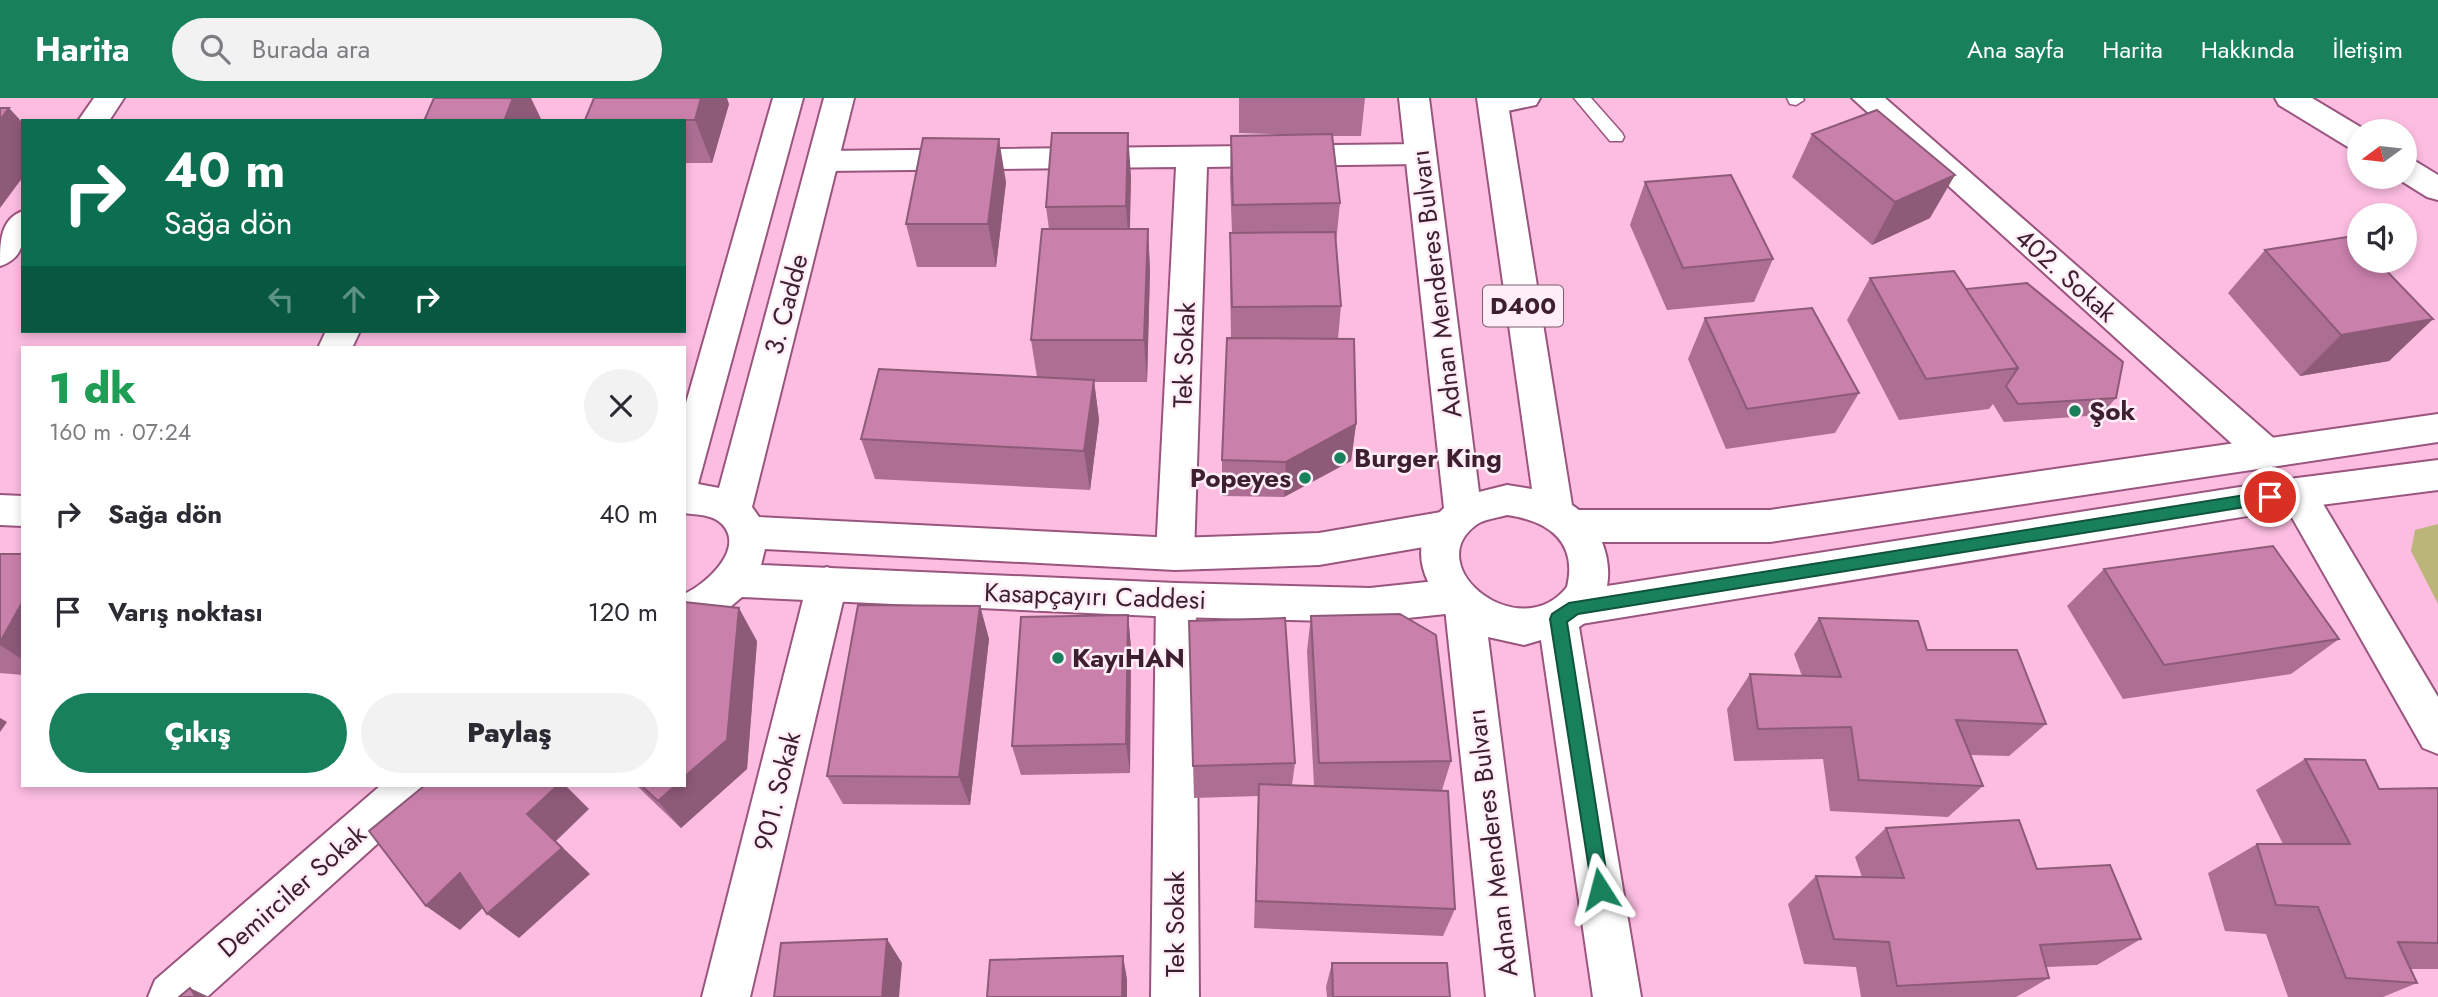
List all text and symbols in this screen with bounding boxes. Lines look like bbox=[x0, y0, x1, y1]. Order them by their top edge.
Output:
search box bbox=[172, 18, 662, 81]
text: Harita bbox=[35, 26, 130, 73]
icon: search bbox=[196, 30, 234, 68]
text: Burada ara bbox=[252, 30, 370, 68]
text: Ana sayfa bbox=[1967, 32, 2064, 67]
text: Harita bbox=[2102, 32, 2163, 67]
text: Hakkında bbox=[2201, 32, 2295, 67]
text: İletişim bbox=[2333, 32, 2403, 67]
north arrow bbox=[2347, 119, 2417, 189]
map controls bbox=[2347, 119, 2417, 273]
text: 40 m bbox=[164, 135, 286, 205]
icon: right bbox=[49, 147, 140, 238]
street label: Adnan Menderes Bulvarı bbox=[1401, 148, 1471, 420]
text: Sağa dön bbox=[164, 200, 293, 246]
button: sound bbox=[2347, 203, 2417, 273]
street label: 402. Sokak bbox=[2007, 219, 2126, 331]
street label: 3. Cadde bbox=[754, 249, 818, 359]
icon: left bbox=[262, 280, 300, 318]
icon: ahead bbox=[335, 280, 373, 318]
icon: right bbox=[408, 280, 446, 318]
road number: D400 bbox=[1483, 286, 1563, 327]
street label: Tek Sokak bbox=[1163, 301, 1205, 409]
text: 1 dk bbox=[49, 358, 136, 419]
button: close bbox=[584, 369, 658, 443]
place label: Şok bbox=[2089, 392, 2136, 430]
marker: Şok bbox=[2067, 403, 2083, 419]
text: 160 m · 07:24 bbox=[49, 415, 191, 449]
place label: Burger King bbox=[1354, 439, 1502, 477]
marker: Burger King bbox=[1332, 450, 1348, 466]
place label: Popeyes bbox=[1190, 459, 1291, 497]
pin bbox=[2240, 467, 2300, 527]
marker: Popeyes bbox=[1297, 470, 1313, 486]
icon: arrive bbox=[2251, 478, 2289, 516]
icon: right bbox=[49, 495, 87, 533]
text: Sağa dön bbox=[108, 495, 222, 533]
text: 40 m bbox=[599, 495, 658, 533]
street label: Kasapçayırı Caddesi bbox=[983, 573, 1207, 619]
icon: arrive bbox=[49, 593, 87, 631]
text: Varış noktası bbox=[108, 593, 263, 631]
text: 120 m bbox=[588, 593, 658, 631]
place label: KayıHAN bbox=[1072, 639, 1185, 677]
marker: KayıHAN bbox=[1050, 650, 1066, 666]
button: Çıkış bbox=[49, 693, 347, 773]
button: Paylaş bbox=[361, 693, 658, 773]
street label: Adnan Menderes Bulvarı bbox=[1457, 707, 1527, 979]
street label: 901. Sokak bbox=[744, 727, 810, 855]
street label: Demirciler Sokak bbox=[209, 815, 375, 966]
position arrow bbox=[1563, 852, 1637, 926]
street label: Tek Sokak bbox=[1156, 870, 1194, 977]

